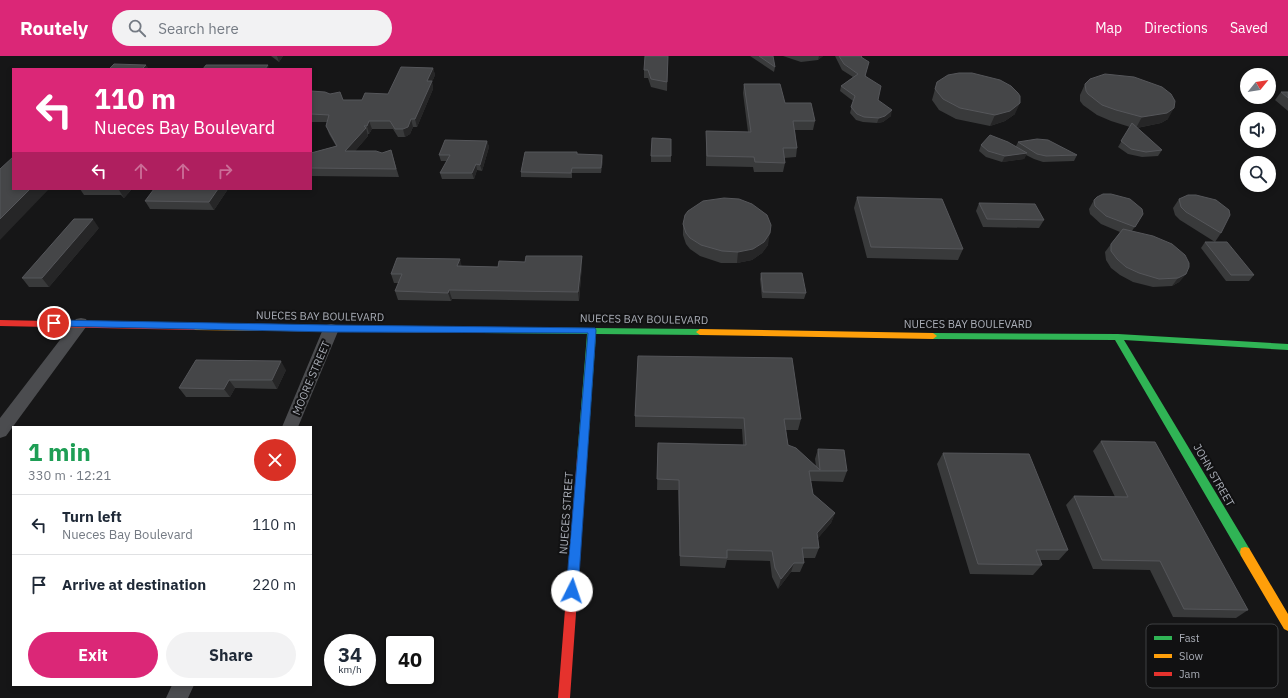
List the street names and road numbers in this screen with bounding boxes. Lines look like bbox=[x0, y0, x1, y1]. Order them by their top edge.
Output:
street label: NUECES BAY BOULEVARD bbox=[256, 308, 384, 324]
street label: NUECES BAY BOULEVARD bbox=[580, 311, 708, 327]
street label: NUECES BAY BOULEVARD bbox=[904, 317, 1032, 331]
street label: MOORE STREET bbox=[289, 338, 333, 417]
street label: JOHN STREET bbox=[1190, 441, 1238, 510]
street label: NUECES STREET bbox=[556, 471, 576, 555]

